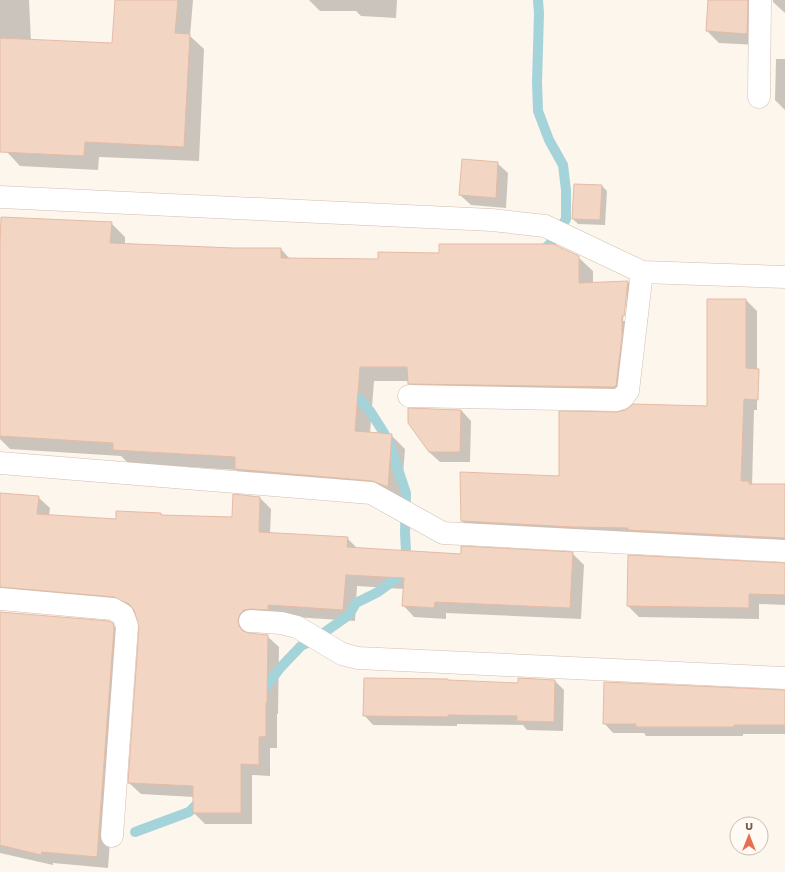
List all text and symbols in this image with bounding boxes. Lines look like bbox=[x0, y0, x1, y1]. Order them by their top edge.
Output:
north arrow bbox=[729, 816, 769, 856]
text: U bbox=[745, 818, 753, 834]

